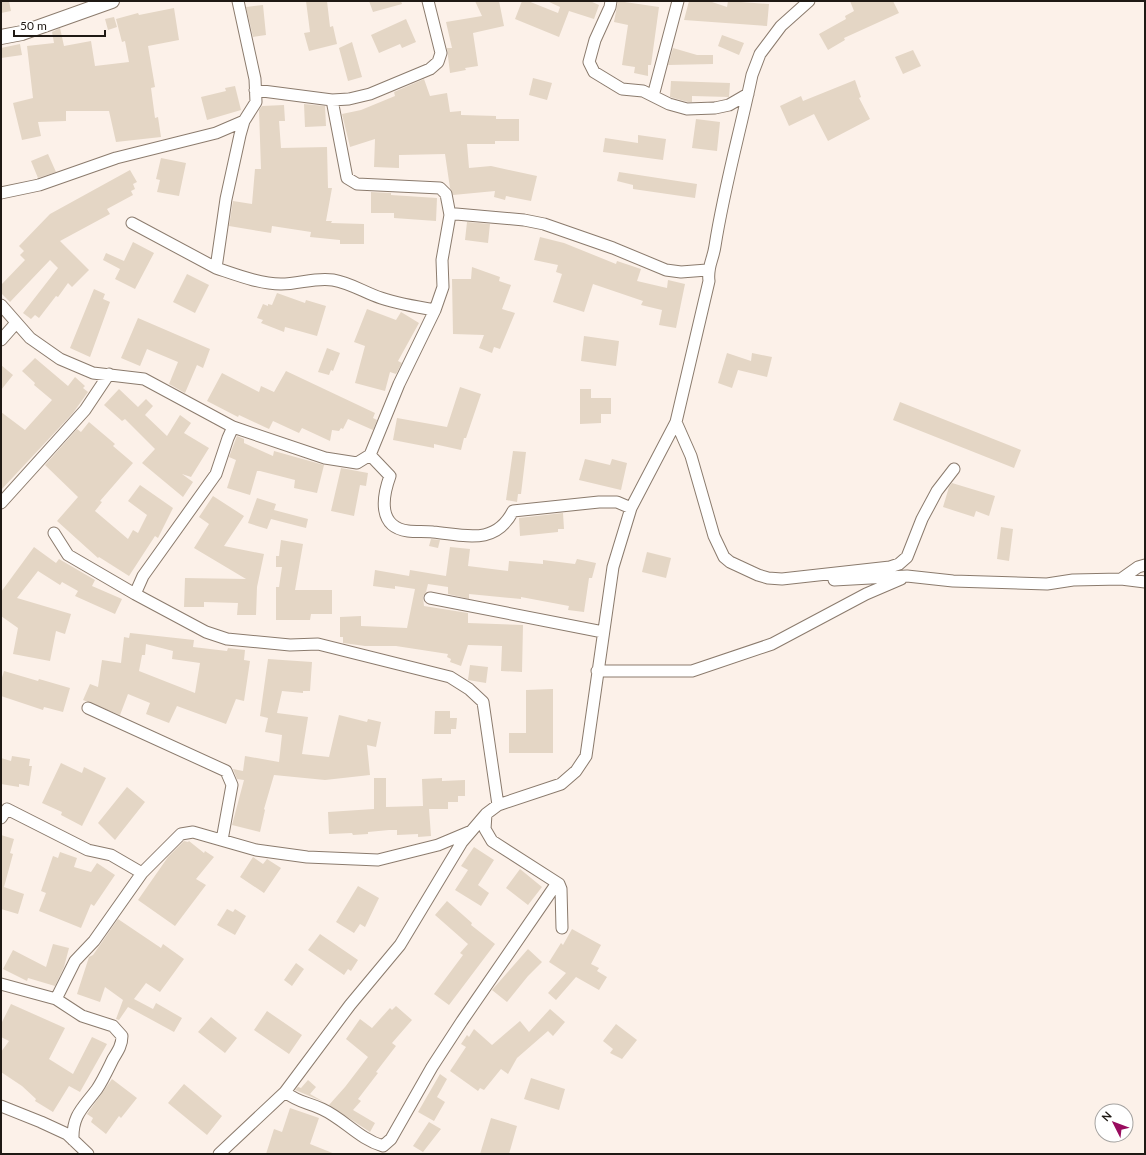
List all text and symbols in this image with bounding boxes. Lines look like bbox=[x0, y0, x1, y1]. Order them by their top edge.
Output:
scale bar bbox=[14, 12, 105, 38]
text: 50 m bbox=[20, 18, 47, 33]
north arrow bbox=[1094, 1103, 1134, 1143]
text: N bbox=[1099, 1108, 1114, 1123]

